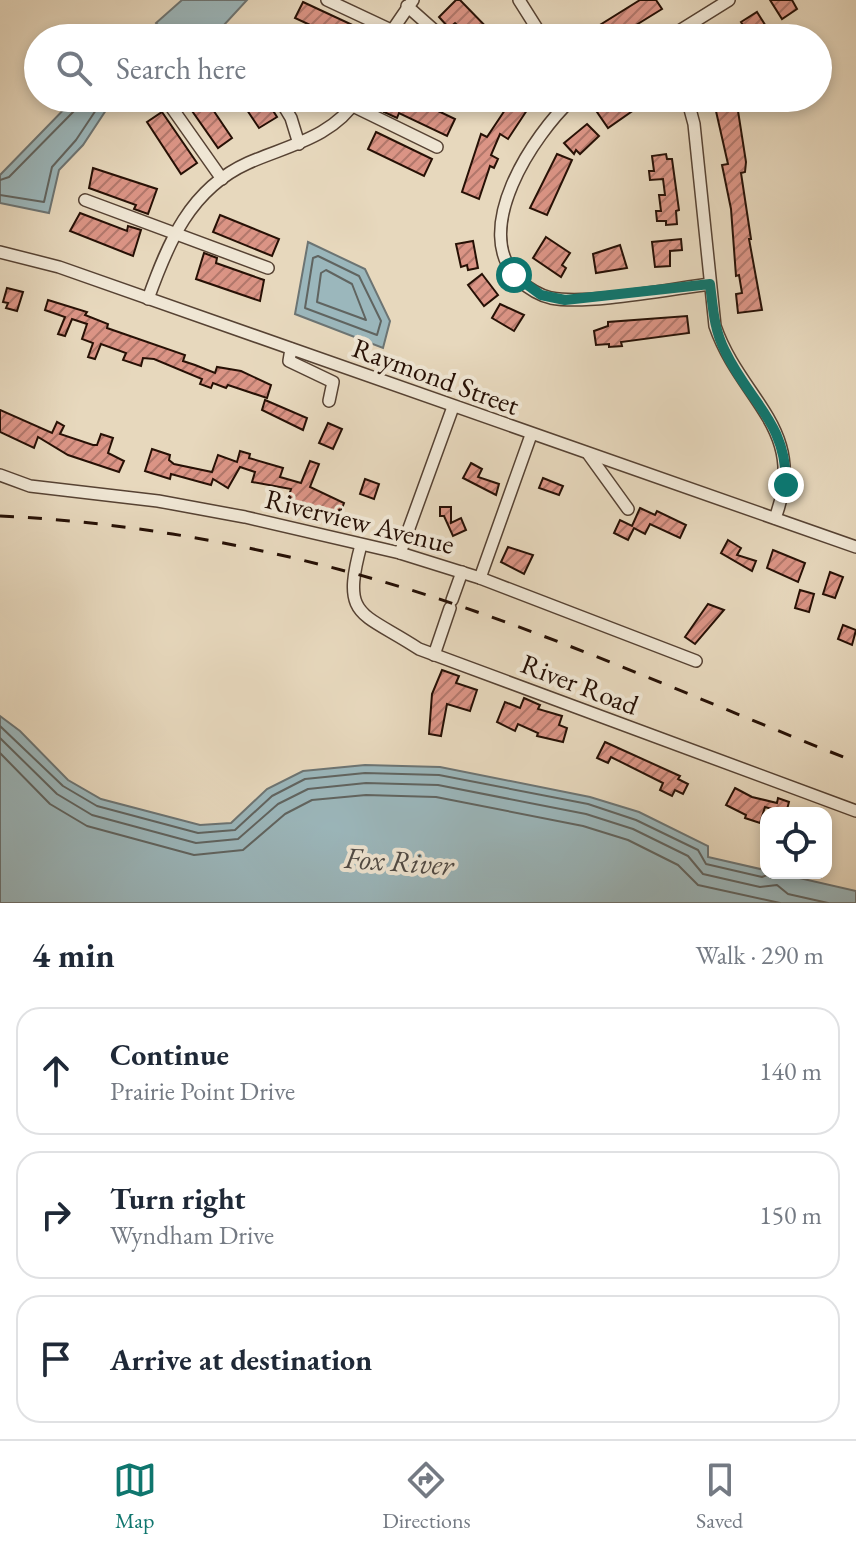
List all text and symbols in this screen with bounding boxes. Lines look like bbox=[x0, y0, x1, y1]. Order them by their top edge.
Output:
search box bbox=[24, 24, 832, 112]
icon: search bbox=[52, 46, 96, 90]
text: Search here bbox=[116, 49, 246, 88]
route start bbox=[496, 257, 532, 293]
street label: Raymond Street bbox=[348, 329, 524, 423]
route end bbox=[768, 467, 804, 503]
street label: Riverview Avenue bbox=[262, 480, 458, 562]
street label: River Road bbox=[516, 645, 645, 723]
map controls bbox=[760, 807, 832, 879]
button: locate bbox=[760, 807, 832, 879]
water label: Fox River bbox=[342, 838, 456, 884]
text: 4 min bbox=[32, 933, 115, 977]
text: Walk · 290 m bbox=[696, 938, 824, 972]
text: Continue bbox=[110, 1035, 229, 1074]
icon: ahead bbox=[34, 1049, 78, 1093]
text: 140 m bbox=[759, 1054, 822, 1088]
text: Prairie Point Drive bbox=[110, 1074, 295, 1108]
text: Turn right bbox=[110, 1179, 246, 1218]
icon: right bbox=[34, 1193, 78, 1237]
text: 150 m bbox=[759, 1198, 822, 1232]
text: Wyndham Drive bbox=[110, 1218, 274, 1252]
icon: arrive bbox=[34, 1337, 78, 1381]
text: Arrive at destination bbox=[110, 1340, 372, 1379]
tab: Map bbox=[113, 1458, 157, 1535]
tab: Directions bbox=[382, 1458, 471, 1535]
tab: Saved bbox=[696, 1458, 743, 1535]

